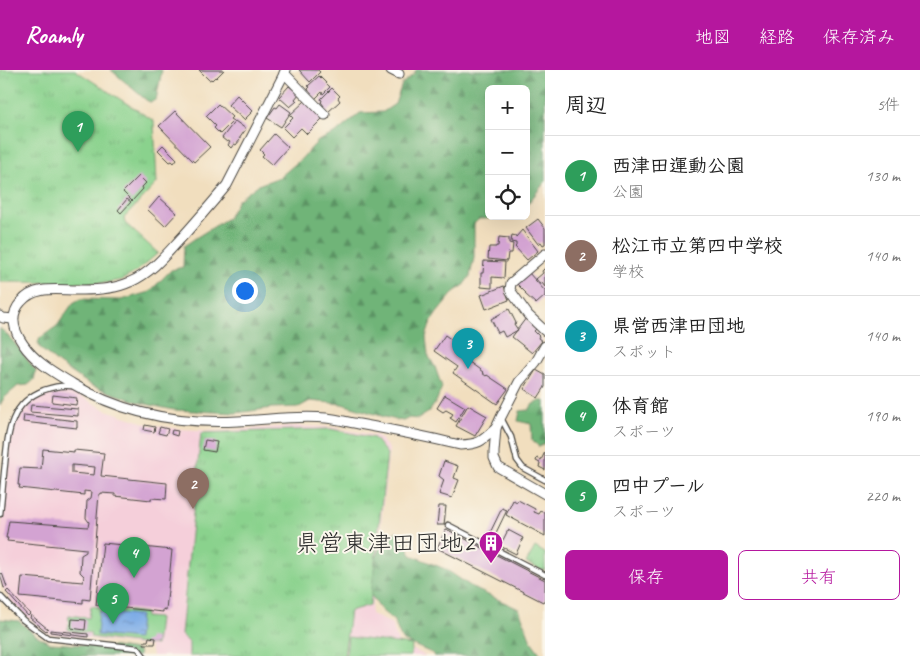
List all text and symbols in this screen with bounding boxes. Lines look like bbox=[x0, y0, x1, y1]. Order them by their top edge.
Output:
text: Roamly bbox=[25, 20, 82, 50]
text: 地図 bbox=[695, 26, 731, 48]
text: 経路 bbox=[759, 26, 795, 48]
text: 保存済み bbox=[823, 26, 895, 48]
map controls bbox=[485, 85, 530, 220]
button: + bbox=[485, 85, 530, 130]
text: 周辺 bbox=[565, 92, 607, 118]
text: 5件 bbox=[877, 95, 900, 115]
pin: 1 bbox=[62, 111, 94, 152]
button: − bbox=[485, 130, 530, 175]
text: 西津田運動公園 bbox=[612, 154, 745, 178]
text: 1 bbox=[577, 166, 585, 186]
text: 130 m bbox=[866, 166, 900, 186]
button: locate bbox=[485, 175, 530, 220]
text: 公園 bbox=[612, 182, 644, 202]
text: 松江市立第四中学校 bbox=[612, 234, 783, 258]
text: 2 bbox=[577, 246, 585, 266]
text: 140 m bbox=[866, 246, 900, 266]
text: 学校 bbox=[612, 262, 644, 282]
your location bbox=[232, 278, 258, 304]
text: 県営西津田団地 bbox=[612, 314, 745, 338]
text: 3 bbox=[577, 326, 585, 346]
text: 140 m bbox=[866, 326, 900, 346]
pin: 3 bbox=[452, 328, 484, 369]
text: スポット bbox=[612, 342, 676, 362]
text: 体育館 bbox=[612, 394, 669, 418]
text: 4 bbox=[577, 406, 585, 426]
text: 190 m bbox=[866, 406, 900, 426]
text: スポーツ bbox=[612, 422, 676, 442]
pin: 2 bbox=[177, 468, 209, 509]
text: 四中プール bbox=[612, 474, 705, 498]
text: 5 bbox=[578, 486, 584, 506]
text: 220 m bbox=[866, 486, 900, 506]
text: スポーツ bbox=[612, 502, 676, 522]
place label: 県営東津田団地2 bbox=[295, 528, 476, 558]
building icon: 県営東津田団地2 bbox=[478, 530, 504, 564]
pin: 4 bbox=[118, 537, 150, 578]
button: 保存 bbox=[565, 550, 728, 600]
button: 共有 bbox=[738, 550, 900, 600]
pin: 5 bbox=[97, 583, 129, 624]

